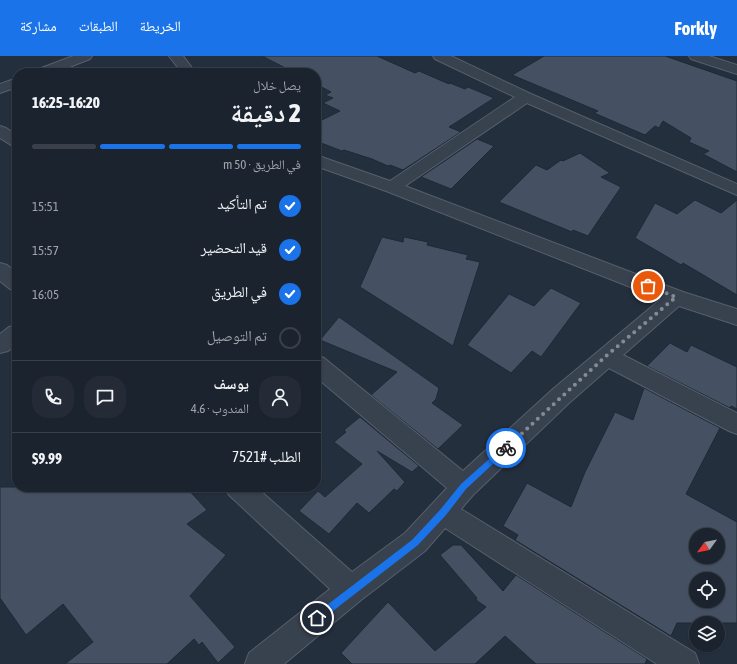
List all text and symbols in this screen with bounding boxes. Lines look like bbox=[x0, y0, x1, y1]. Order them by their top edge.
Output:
text: Forkly bbox=[674, 17, 717, 39]
text: مشاركة bbox=[20, 18, 57, 34]
text: الطبقات bbox=[79, 18, 118, 34]
text: الخريطة bbox=[140, 18, 181, 34]
text: يصل خلال bbox=[253, 78, 301, 93]
text: 16:20–16:25 bbox=[32, 94, 100, 111]
text: 2 دقيقة bbox=[231, 98, 301, 128]
text: في الطريق · 50 m bbox=[223, 157, 301, 172]
text: تم التأكيد bbox=[217, 195, 267, 212]
icon: check bbox=[279, 195, 301, 217]
text: 15:51 bbox=[32, 199, 59, 214]
text: قيد التحضير bbox=[201, 239, 267, 256]
icon: check bbox=[279, 239, 301, 261]
text: 15:57 bbox=[32, 243, 59, 258]
pin bbox=[631, 269, 665, 303]
icon: bag bbox=[637, 275, 659, 297]
text: في الطريق bbox=[211, 283, 267, 300]
icon: check bbox=[279, 283, 301, 305]
text: 16:05 bbox=[32, 287, 59, 302]
text: تم التوصيل bbox=[207, 327, 267, 344]
text: يوسف bbox=[214, 375, 249, 392]
button: phone bbox=[32, 376, 74, 418]
button: chat bbox=[84, 376, 126, 418]
button: person bbox=[259, 376, 301, 418]
text: المندوب · 4.6 bbox=[191, 401, 249, 416]
courier bbox=[486, 428, 526, 468]
icon: bike bbox=[495, 437, 517, 459]
text: الطلب #7521 bbox=[232, 448, 301, 465]
text: $9.99 bbox=[32, 450, 62, 467]
north arrow bbox=[689, 528, 725, 564]
map controls bbox=[689, 528, 725, 652]
button: locate bbox=[689, 572, 725, 608]
pin bbox=[300, 601, 334, 635]
icon: home bbox=[306, 607, 328, 629]
button: layers bbox=[689, 616, 725, 652]

